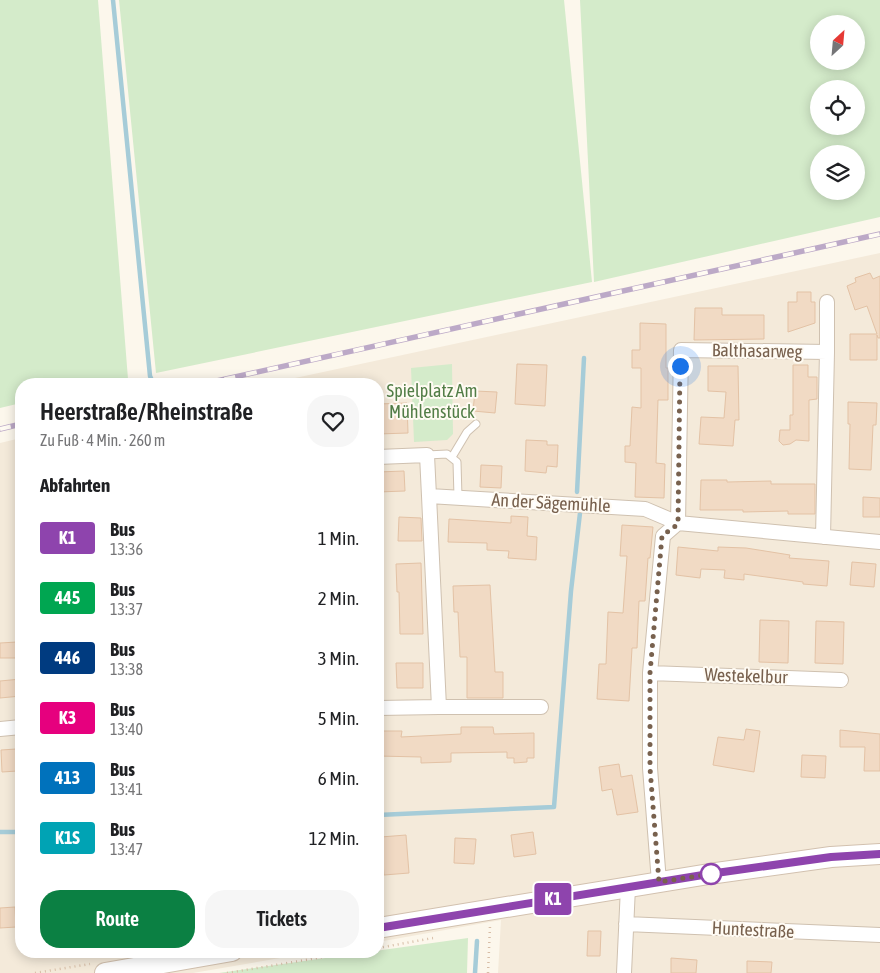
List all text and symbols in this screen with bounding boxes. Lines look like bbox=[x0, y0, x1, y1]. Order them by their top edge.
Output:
north arrow bbox=[810, 15, 865, 70]
map controls bbox=[810, 15, 865, 200]
button: locate bbox=[810, 80, 865, 135]
button: layers bbox=[810, 145, 865, 200]
street label: Balthasarweg bbox=[712, 339, 803, 362]
your location bbox=[668, 354, 693, 379]
park label: Spielplatz Am Mühlenstück bbox=[387, 380, 477, 422]
button: heart bbox=[307, 395, 359, 447]
text: Heerstraße/Rheinstraße bbox=[40, 398, 253, 425]
text: Zu Fuß · 4 Min. · 260 m bbox=[40, 431, 165, 449]
text: Abfahrten bbox=[40, 474, 110, 496]
street label: An der Sägemühle bbox=[491, 489, 611, 516]
text: Bus bbox=[110, 518, 135, 540]
text: K1 bbox=[59, 527, 76, 548]
text: 1 Min. bbox=[318, 527, 359, 549]
text: 13:36 bbox=[110, 540, 143, 558]
text: Bus bbox=[110, 578, 135, 600]
text: 445 bbox=[55, 587, 80, 608]
text: 2 Min. bbox=[318, 587, 359, 609]
text: 13:37 bbox=[110, 600, 143, 618]
text: Bus bbox=[110, 638, 135, 660]
text: 446 bbox=[55, 647, 80, 668]
text: 3 Min. bbox=[318, 647, 359, 669]
text: 13:38 bbox=[110, 660, 143, 678]
street label: Westekelbur bbox=[704, 664, 789, 687]
text: Bus bbox=[110, 698, 135, 720]
text: K3 bbox=[59, 707, 76, 728]
text: 5 Min. bbox=[318, 707, 359, 729]
text: 13:40 bbox=[110, 720, 143, 738]
text: Bus bbox=[110, 758, 135, 780]
text: 413 bbox=[55, 767, 80, 788]
text: 6 Min. bbox=[318, 767, 359, 789]
text: 13:41 bbox=[110, 780, 143, 798]
text: Bus bbox=[110, 818, 135, 840]
text: K1S bbox=[55, 827, 80, 848]
text: 12 Min. bbox=[309, 827, 359, 849]
text: 13:47 bbox=[110, 840, 143, 858]
unlabelled marker bbox=[700, 863, 722, 885]
line badge: K1 bbox=[530, 883, 576, 915]
text: K1 bbox=[544, 888, 562, 909]
button: Route bbox=[40, 890, 195, 948]
button: Tickets bbox=[205, 890, 359, 948]
street label: Huntestraße bbox=[711, 917, 795, 942]

